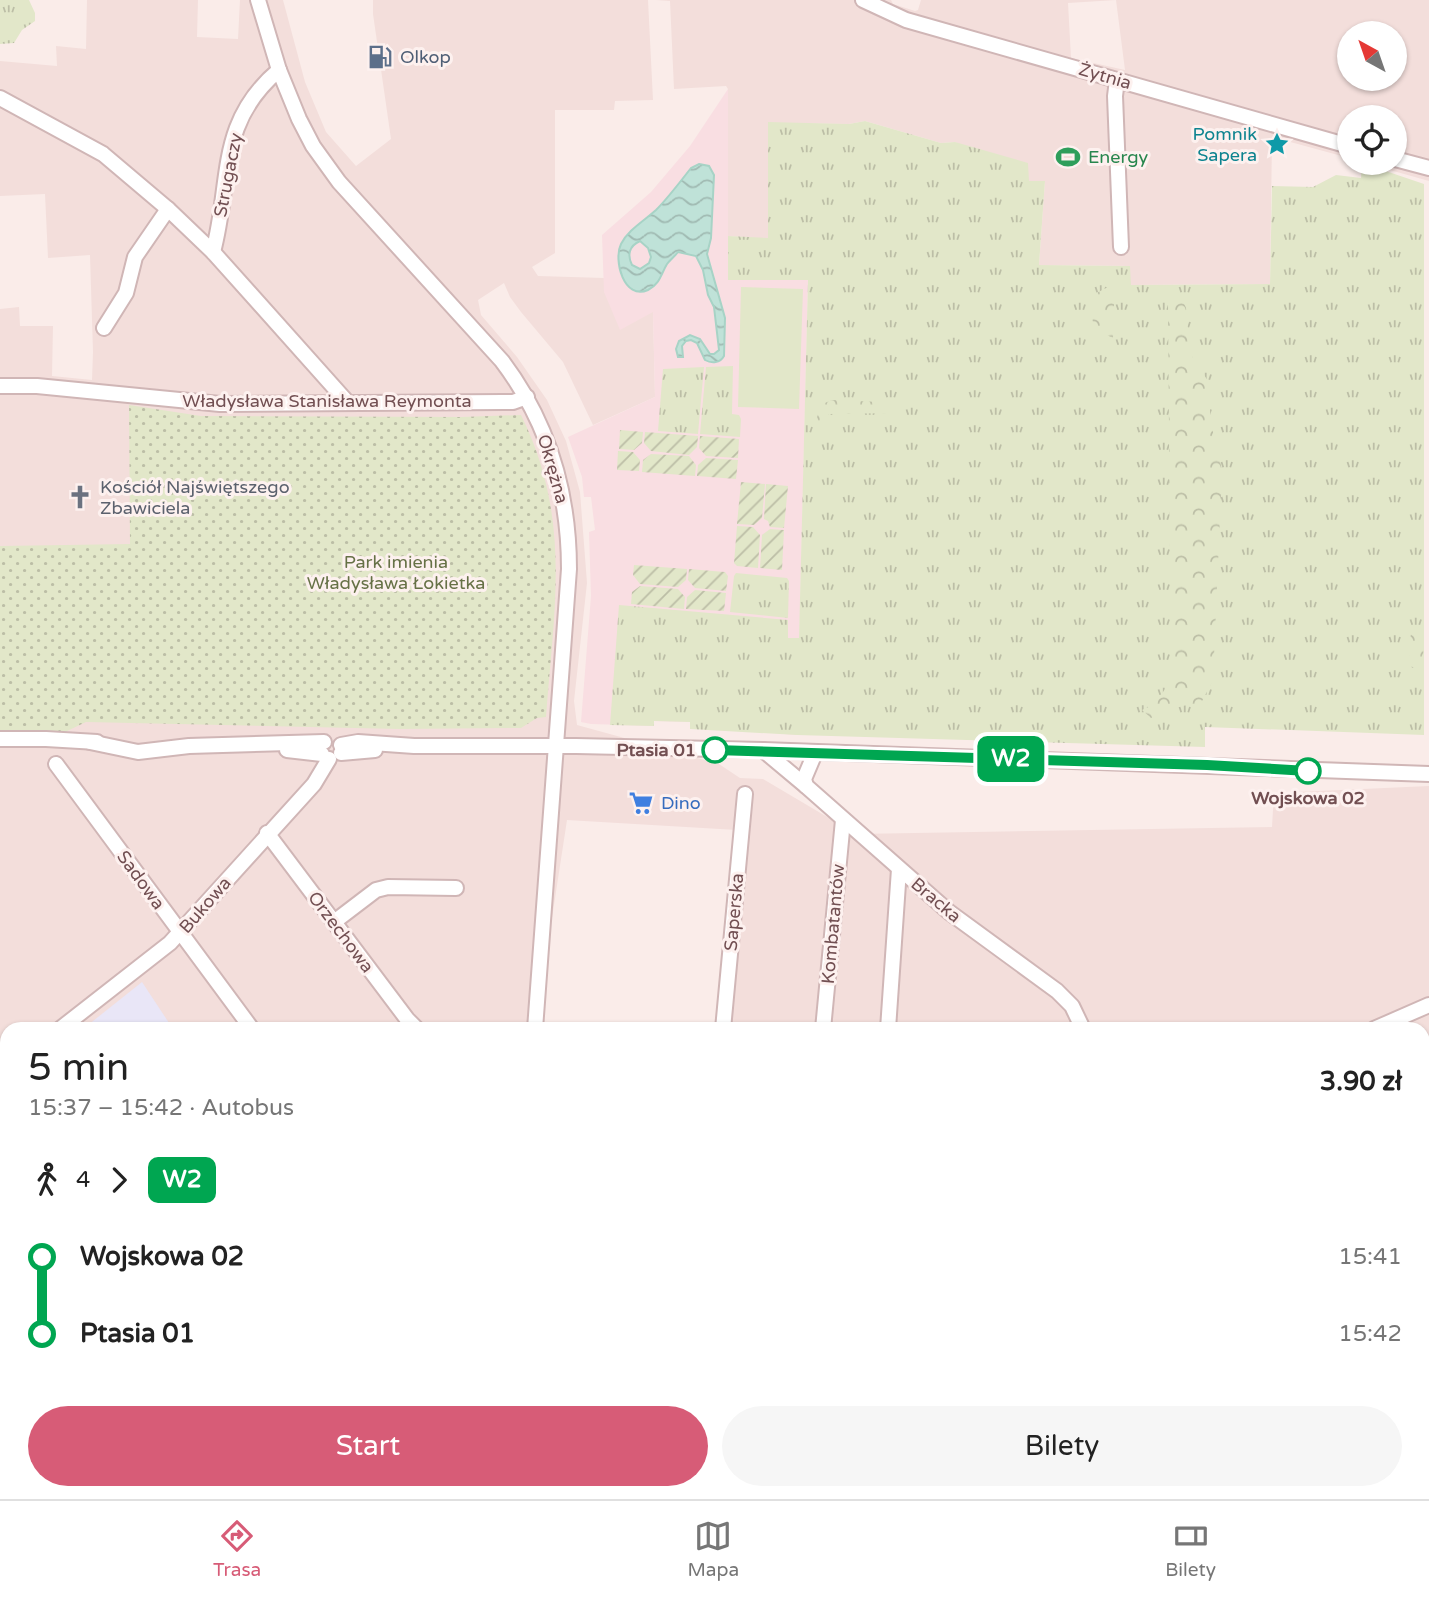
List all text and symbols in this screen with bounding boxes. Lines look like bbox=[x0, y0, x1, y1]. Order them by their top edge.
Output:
north arrow bbox=[1337, 21, 1407, 91]
map controls bbox=[1337, 21, 1407, 175]
fuel station icon: Olkop bbox=[366, 43, 394, 71]
place label: Olkop bbox=[400, 46, 451, 68]
street label: Żytnia bbox=[1076, 58, 1134, 94]
button: locate bbox=[1337, 105, 1407, 175]
place label: Pomnik Sapera bbox=[1192, 123, 1257, 166]
place icon: Pomnik Sapera bbox=[1263, 130, 1291, 158]
street label: Strugaczy bbox=[209, 131, 247, 219]
sports icon: Energy bbox=[1054, 143, 1082, 171]
place label: Energy bbox=[1088, 146, 1148, 168]
street label: Władysława Stanisława Reymonta bbox=[182, 390, 472, 412]
street label: Okrężna bbox=[533, 432, 573, 506]
place label: Kościół Najświętszego Zbawiciela bbox=[100, 476, 290, 519]
church icon: Kościół Najświętszego Zbawiciela bbox=[66, 483, 94, 511]
park label: Park imienia Władysława Łokietka bbox=[307, 551, 485, 594]
line badge: W2 bbox=[979, 736, 1042, 782]
marker: Ptasia 01 bbox=[702, 737, 728, 763]
place label: Ptasia 01 bbox=[616, 739, 696, 761]
text: W2 bbox=[991, 744, 1031, 773]
marker: Wojskowa 02 bbox=[1295, 758, 1321, 784]
place label: Wojskowa 02 bbox=[1251, 787, 1365, 809]
supermarket icon: Dino bbox=[627, 789, 655, 817]
place label: Dino bbox=[661, 792, 701, 814]
street label: Sadowa bbox=[112, 846, 170, 914]
street label: Kombatantów bbox=[817, 863, 849, 985]
street label: Bukowa bbox=[174, 872, 236, 938]
street label: Saperska bbox=[720, 872, 748, 952]
street label: Bracka bbox=[906, 873, 966, 927]
street label: Orzechowa bbox=[303, 887, 379, 977]
text: 5 min bbox=[28, 1045, 129, 1091]
text: 3.90 zł bbox=[1320, 1066, 1402, 1097]
text: 15:37 – 15:42 · Autobus bbox=[28, 1094, 294, 1122]
icon: walk bbox=[28, 1161, 66, 1199]
icon: forward bbox=[100, 1161, 138, 1199]
text: W2 bbox=[162, 1165, 202, 1194]
text: 4 bbox=[76, 1166, 90, 1194]
text: Wojskowa 02 bbox=[80, 1241, 244, 1272]
text: 15:41 bbox=[1338, 1243, 1402, 1271]
text: Ptasia 01 bbox=[80, 1318, 195, 1349]
text: 15:42 bbox=[1338, 1320, 1402, 1348]
button: Start bbox=[28, 1406, 708, 1486]
button: Bilety bbox=[722, 1406, 1402, 1486]
tab: Trasa bbox=[213, 1517, 261, 1581]
tab: Mapa bbox=[687, 1517, 739, 1581]
tab: Bilety bbox=[1165, 1517, 1216, 1581]

